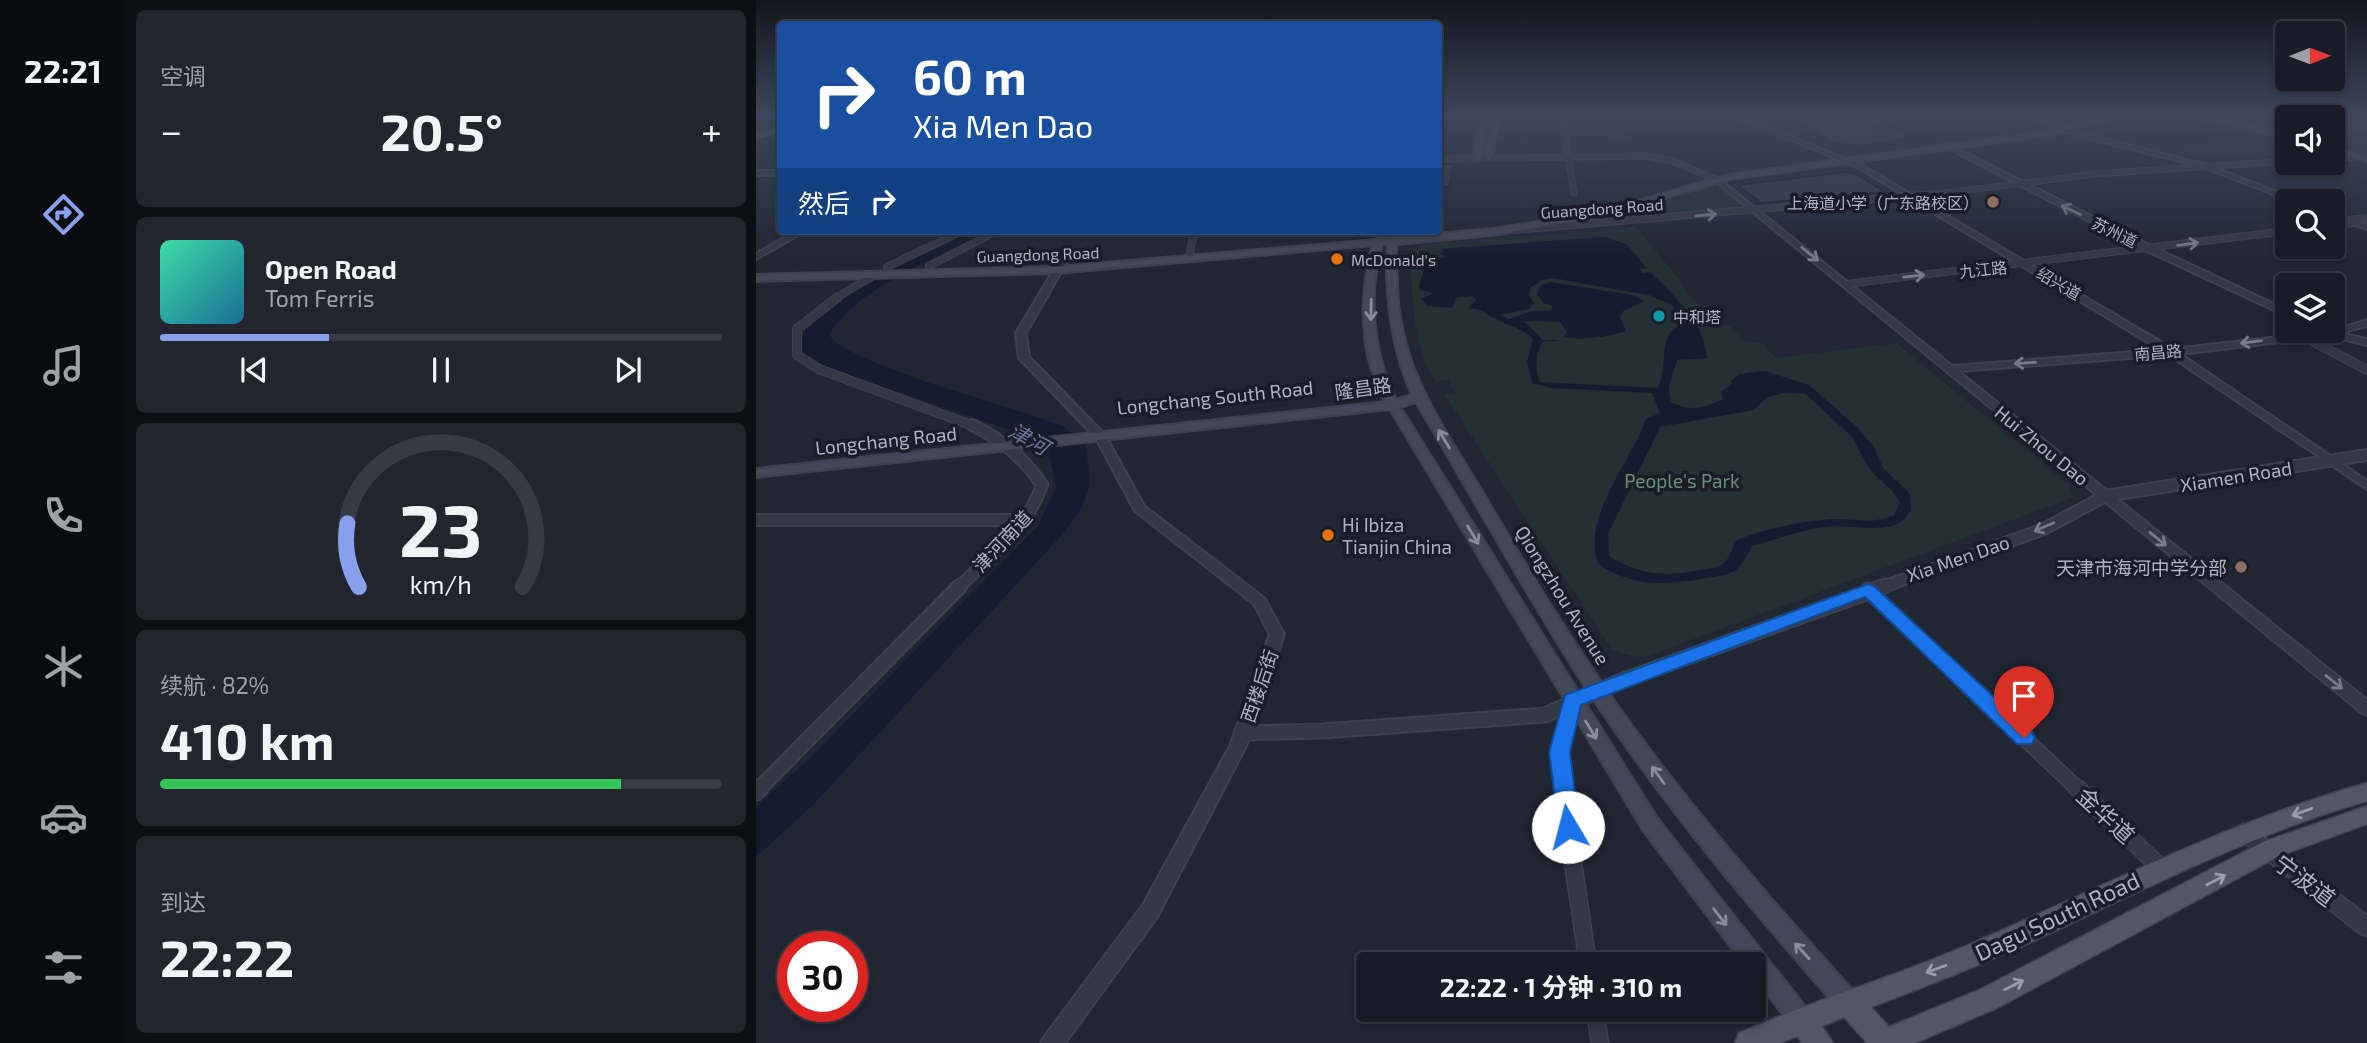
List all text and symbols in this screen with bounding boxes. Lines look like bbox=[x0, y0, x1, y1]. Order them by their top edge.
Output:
north arrow bbox=[2275, 21, 2345, 91]
map controls bbox=[2275, 21, 2345, 343]
text: 60 m bbox=[913, 46, 1027, 105]
icon: right bbox=[798, 49, 889, 140]
text: 22:21 bbox=[24, 51, 102, 89]
text: 空调 bbox=[160, 62, 206, 90]
text: 20.5° bbox=[380, 99, 503, 161]
button: sound bbox=[2275, 105, 2345, 175]
text: Xia Men Dao bbox=[913, 106, 1093, 144]
text: − bbox=[160, 107, 182, 153]
text: + bbox=[701, 107, 722, 153]
icon: right bbox=[864, 182, 902, 220]
text: 然后 bbox=[798, 187, 850, 218]
button: search bbox=[2275, 189, 2345, 259]
icon: directions bbox=[39, 190, 88, 239]
place label: 上海道小学（广东路校区） bbox=[1787, 193, 1979, 212]
street label: Guangdong Road bbox=[1540, 194, 1664, 222]
marker: 上海道小学（广东路校区） bbox=[1985, 194, 2001, 210]
one-way arrow bbox=[2061, 202, 2082, 216]
one-way arrow bbox=[1695, 208, 1717, 221]
street label: 苏州道 bbox=[2089, 213, 2141, 251]
one-way arrow bbox=[2177, 237, 2199, 250]
street label: Guangdong Road bbox=[976, 242, 1100, 266]
one-way arrow bbox=[1801, 247, 1819, 262]
place label: McDonald's bbox=[1351, 250, 1436, 269]
marker: McDonald's bbox=[1329, 251, 1345, 267]
text: Open Road bbox=[265, 253, 397, 284]
street label: 九江路 bbox=[1958, 257, 2008, 281]
street label: 绍兴道 bbox=[2033, 263, 2085, 303]
one-way arrow bbox=[1902, 270, 1925, 283]
button: layers bbox=[2275, 273, 2345, 343]
text: Tom Ferris bbox=[265, 284, 374, 312]
one-way arrow bbox=[1365, 298, 1378, 321]
place label: 中和塔 bbox=[1673, 307, 1721, 326]
marker: 中和塔 bbox=[1651, 308, 1667, 324]
one-way arrow bbox=[2241, 336, 2263, 349]
street label: 南昌路 bbox=[2133, 340, 2183, 364]
icon: music bbox=[39, 341, 88, 390]
icon: previous bbox=[235, 351, 273, 389]
icon: pause bbox=[422, 351, 460, 389]
icon: next bbox=[609, 351, 647, 389]
one-way arrow bbox=[2014, 357, 2037, 370]
street label: 隆昌路 bbox=[1333, 373, 1393, 403]
street label: Longchang South Road bbox=[1116, 375, 1314, 419]
street label: Hui Zhou Dao bbox=[1990, 400, 2094, 490]
water label: 津河 bbox=[1005, 417, 1057, 461]
street label: Longchang Road bbox=[814, 421, 958, 459]
one-way arrow bbox=[1437, 429, 1451, 449]
street label: Xiamen Road bbox=[2179, 456, 2293, 496]
park label: People's Park bbox=[1624, 469, 1740, 492]
text: 23 bbox=[399, 485, 483, 573]
icon: phone bbox=[39, 491, 88, 540]
street label: 津河南道 bbox=[968, 505, 1036, 577]
place label: Hi Ibiza Tianjin China bbox=[1342, 513, 1452, 558]
street label: Qiongzhou Avenue bbox=[1511, 521, 1615, 669]
one-way arrow bbox=[2034, 522, 2055, 535]
one-way arrow bbox=[1467, 525, 1481, 545]
marker: Hi Ibiza Tianjin China bbox=[1320, 527, 1336, 543]
street label: Xia Men Dao bbox=[1904, 530, 2012, 586]
one-way arrow bbox=[2148, 532, 2166, 547]
place label: 天津市海河中学分部 bbox=[2056, 556, 2227, 579]
marker: 天津市海河中学分部 bbox=[2233, 559, 2249, 575]
text: km/h bbox=[410, 569, 472, 599]
icon: climate bbox=[39, 642, 88, 691]
street label: 西楼后街 bbox=[1236, 646, 1282, 726]
pin bbox=[1994, 666, 2054, 738]
text: 续航 · 82% bbox=[160, 671, 269, 699]
one-way arrow bbox=[2325, 675, 2343, 690]
icon: arrive bbox=[2005, 677, 2043, 715]
text: 410 km bbox=[160, 708, 335, 770]
one-way arrow bbox=[1583, 720, 1598, 739]
one-way arrow bbox=[1651, 766, 1665, 785]
street label: 金华道 bbox=[2071, 781, 2141, 849]
position arrow bbox=[1531, 790, 1605, 864]
icon: car bbox=[39, 793, 88, 842]
one-way arrow bbox=[2291, 807, 2313, 819]
street label: 宁波道 bbox=[2269, 848, 2341, 912]
street label: Dagu South Road bbox=[1970, 866, 2144, 966]
one-way arrow bbox=[2205, 873, 2225, 887]
text: 到达 bbox=[160, 888, 206, 916]
one-way arrow bbox=[1712, 907, 1727, 926]
text: 22:22 bbox=[160, 925, 294, 987]
speed limit sign: 30 bbox=[777, 931, 868, 1022]
one-way arrow bbox=[1794, 942, 1810, 960]
icon: filters bbox=[39, 943, 88, 992]
one-way arrow bbox=[1925, 964, 1947, 976]
text: 22:22 · 1 分钟 · 310 m bbox=[1440, 971, 1682, 1002]
one-way arrow bbox=[2003, 978, 2024, 992]

